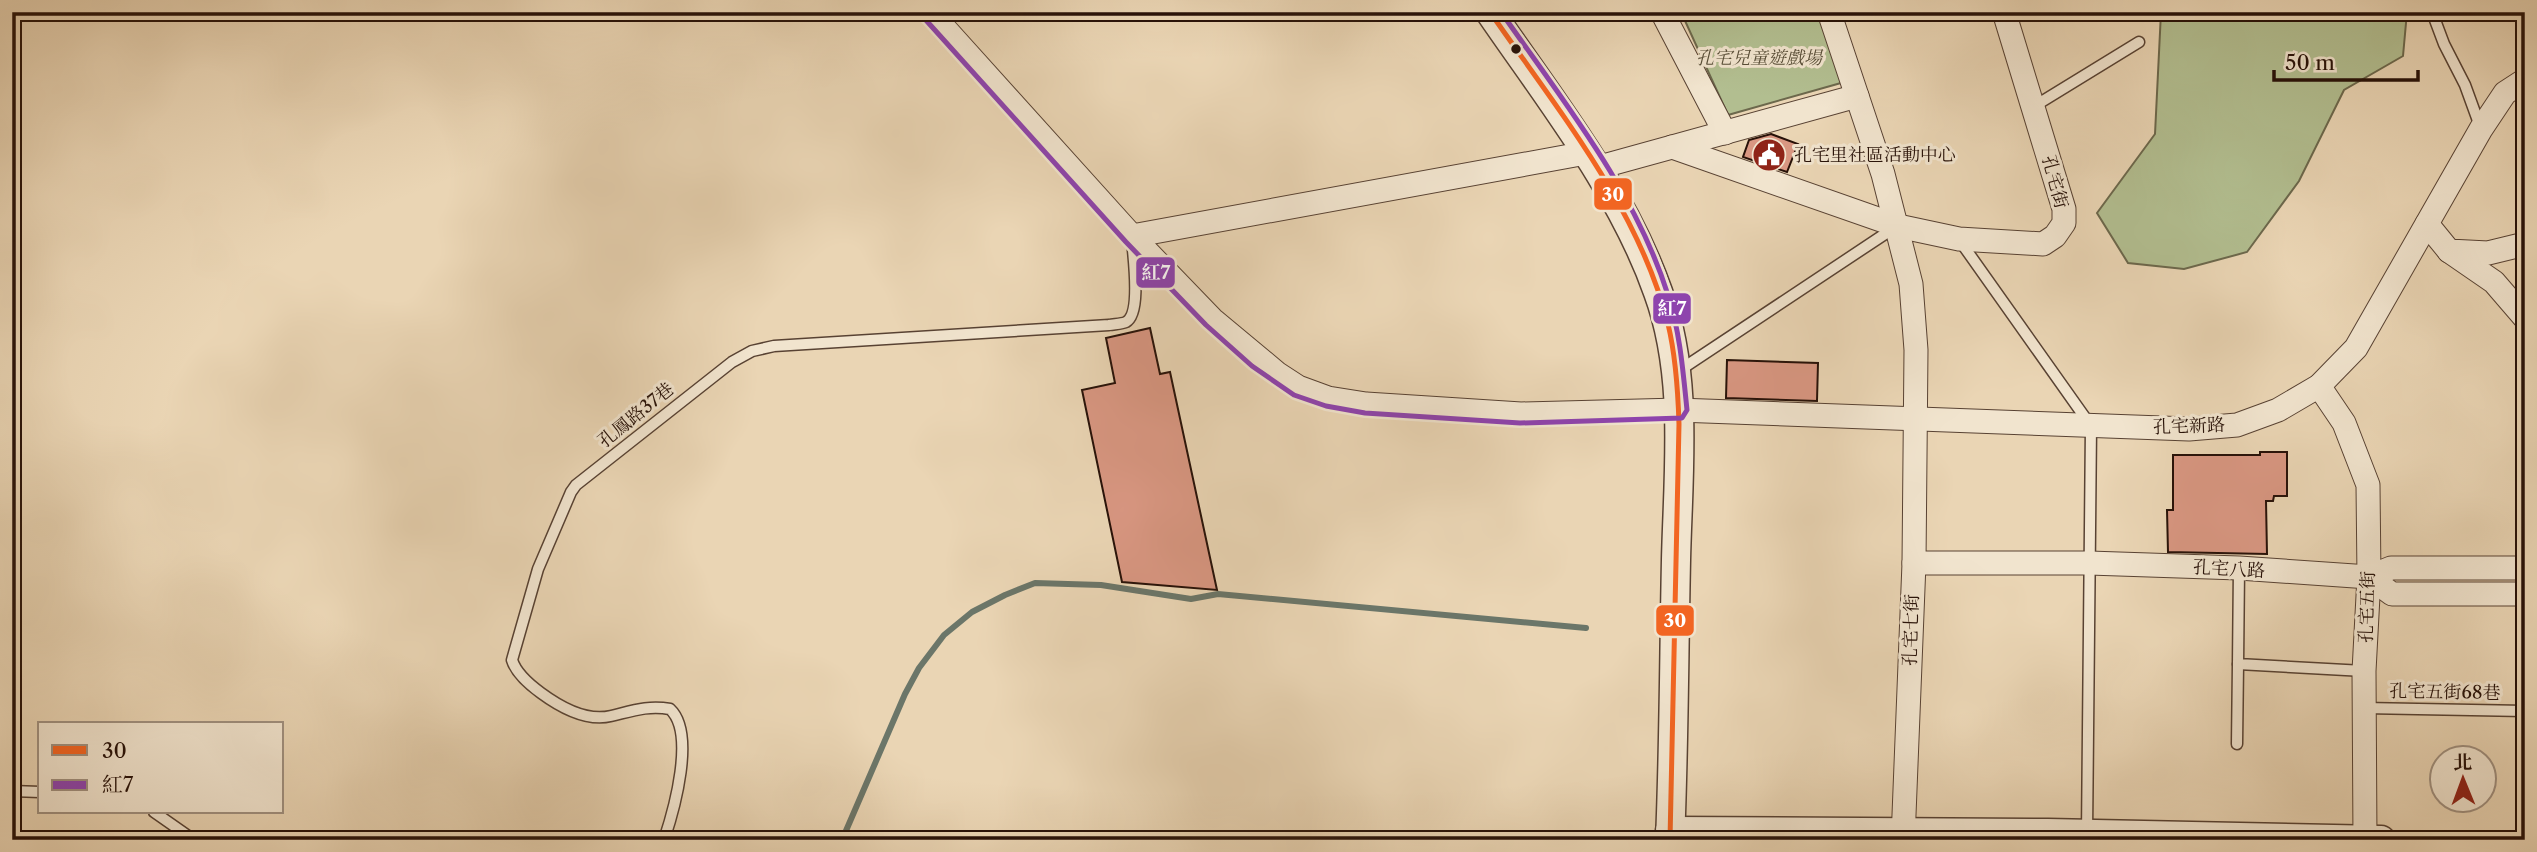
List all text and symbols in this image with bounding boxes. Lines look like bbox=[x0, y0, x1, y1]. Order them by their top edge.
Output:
scale bar bbox=[2274, 38, 2418, 82]
unlabelled marker bbox=[1509, 42, 1523, 56]
park label: 孔宅兒童遊戲場 bbox=[1696, 47, 1824, 69]
text: 50 m bbox=[2285, 50, 2335, 75]
public building icon: 孔宅里社區活動中心 bbox=[1750, 136, 1788, 174]
place label: 孔宅里社區活動中心 bbox=[1794, 144, 1956, 166]
street label: 孔宅街 bbox=[2037, 153, 2073, 211]
line badge: 30 bbox=[1593, 177, 1633, 211]
text: 30 bbox=[1602, 183, 1624, 206]
line badge: 紅7 bbox=[1135, 256, 1176, 289]
text: 紅7 bbox=[1142, 261, 1171, 284]
line badge: 紅7 bbox=[1652, 292, 1692, 325]
text: 紅7 bbox=[1658, 297, 1687, 320]
street label: 孔鳳路37巷 bbox=[594, 378, 678, 452]
street label: 孔宅新路 bbox=[2153, 414, 2225, 438]
street label: 孔宅八路 bbox=[2192, 556, 2266, 582]
street label: 孔宅五街 bbox=[2355, 571, 2379, 643]
street label: 孔宅七街 bbox=[1899, 594, 1923, 666]
line badge: 30 bbox=[1655, 604, 1695, 637]
text: 30 bbox=[1664, 609, 1686, 632]
street label: 孔宅五街68巷 bbox=[2389, 680, 2501, 704]
legend bbox=[38, 722, 284, 814]
text: 30 bbox=[102, 738, 127, 763]
north arrow bbox=[2428, 744, 2498, 814]
text: 北 bbox=[2453, 751, 2472, 774]
text: 紅7 bbox=[102, 772, 134, 797]

